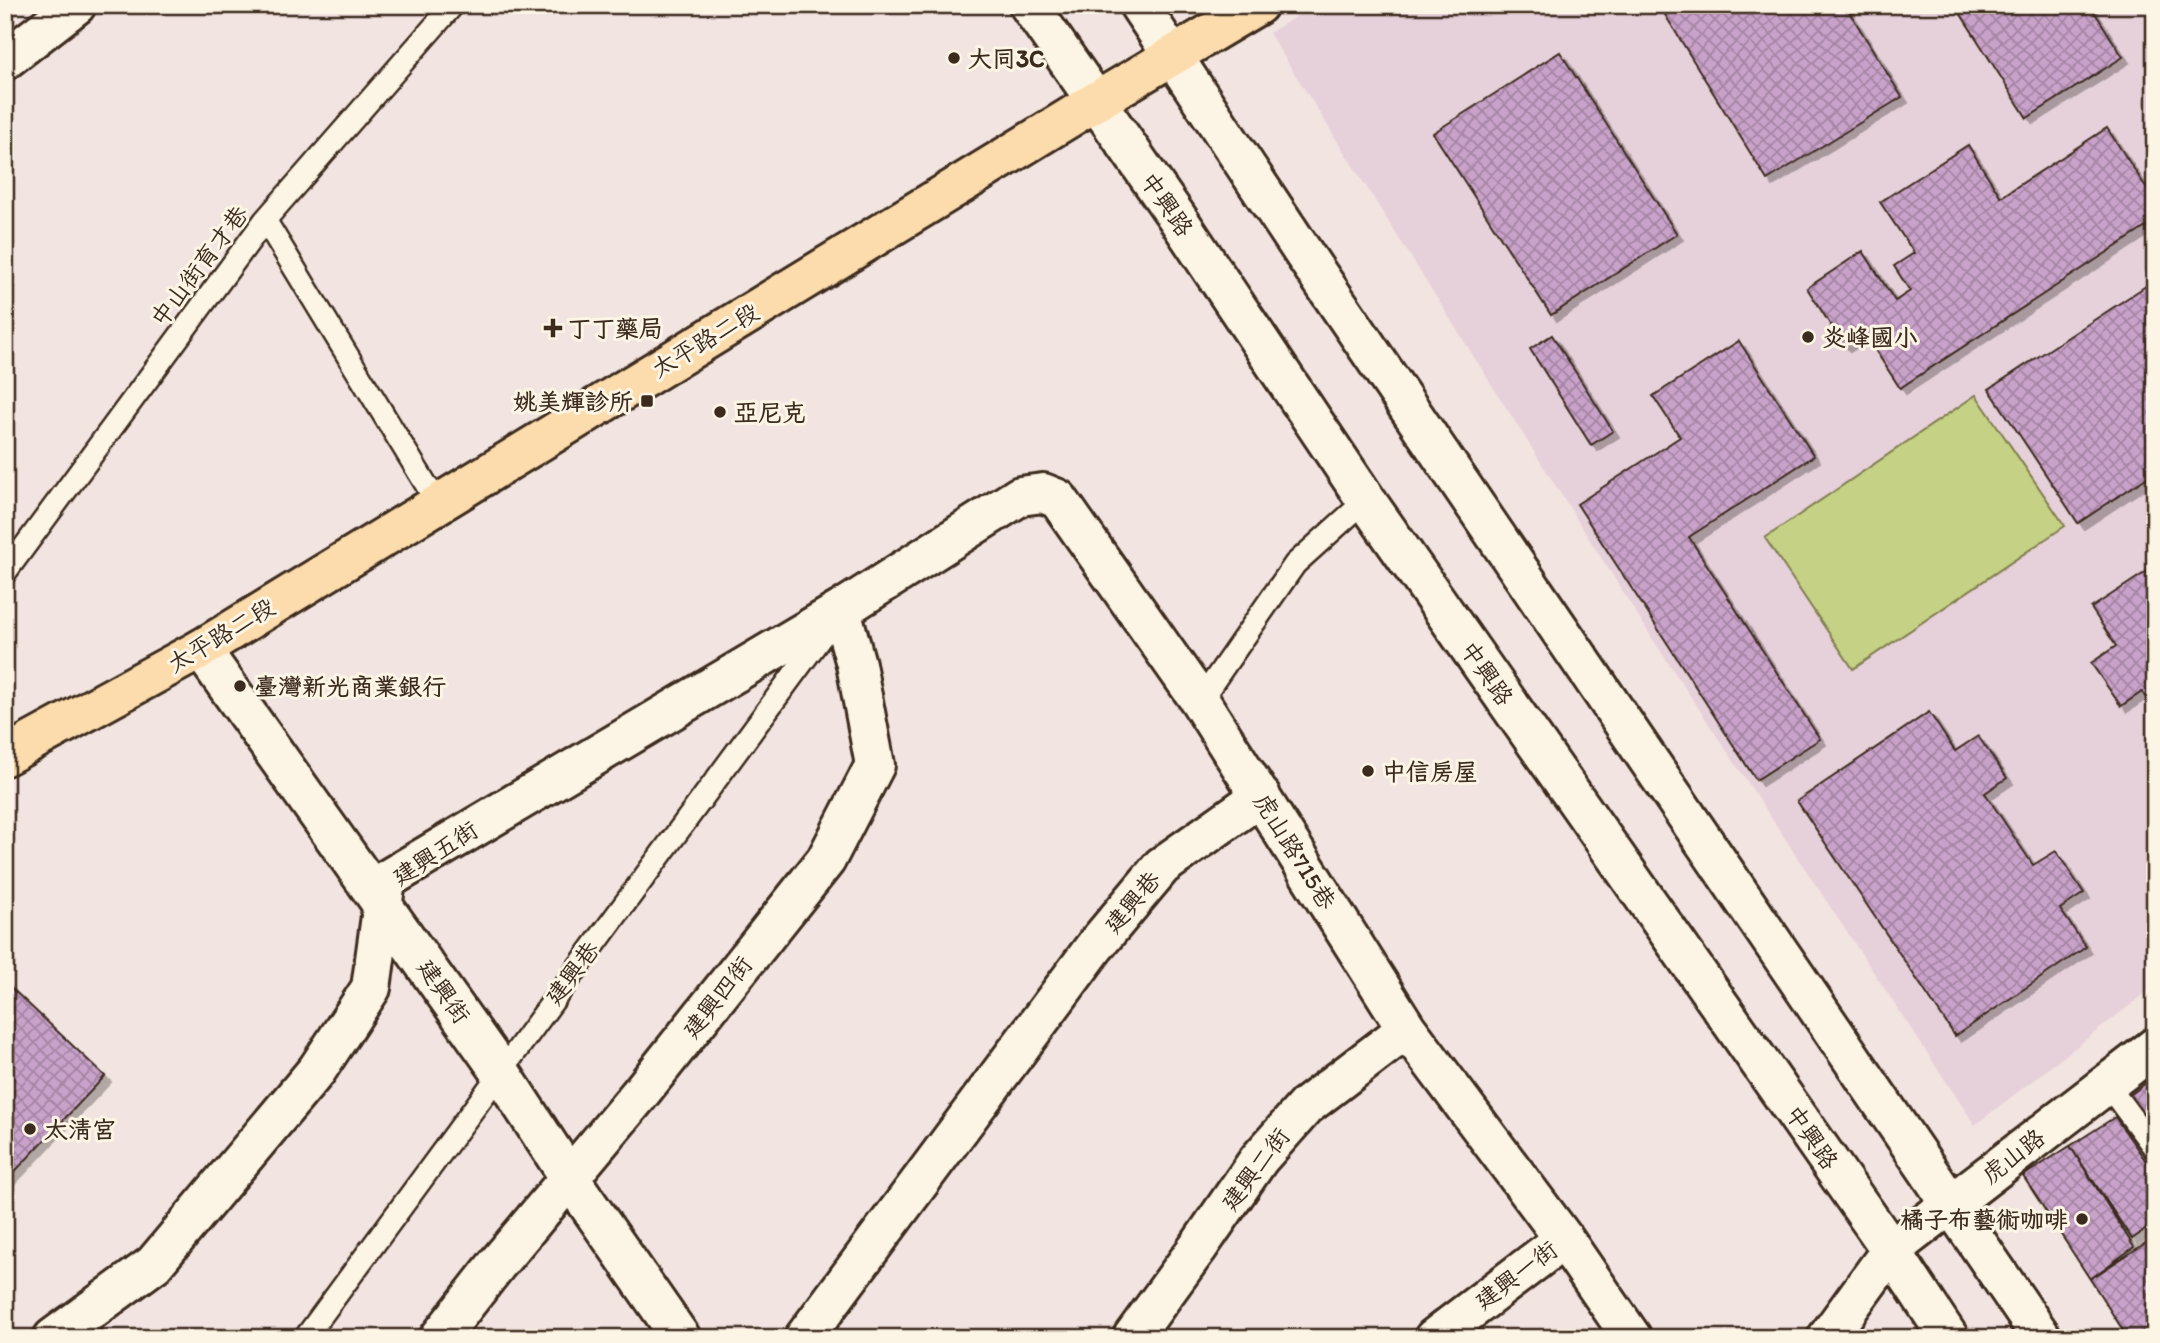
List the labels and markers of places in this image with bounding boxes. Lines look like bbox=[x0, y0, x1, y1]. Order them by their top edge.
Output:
place label: 大同3C bbox=[968, 44, 1045, 73]
marker: 大同3C bbox=[946, 50, 962, 66]
place label: 丁丁藥局 bbox=[567, 314, 663, 343]
marker: 丁丁藥局 bbox=[545, 320, 561, 336]
place label: 炎峰國小 bbox=[1822, 323, 1918, 352]
marker: 炎峰國小 bbox=[1800, 329, 1816, 345]
place label: 姚美輝診所 bbox=[513, 387, 633, 416]
marker: 姚美輝診所 bbox=[639, 393, 655, 409]
place label: 亞尼克 bbox=[734, 398, 806, 427]
marker: 亞尼克 bbox=[712, 404, 728, 420]
place label: 臺灣新光商業銀行 bbox=[254, 672, 446, 701]
marker: 臺灣新光商業銀行 bbox=[232, 678, 248, 694]
place label: 中信房屋 bbox=[1382, 757, 1478, 786]
marker: 中信房屋 bbox=[1360, 763, 1376, 779]
place label: 太清宮 bbox=[44, 1115, 116, 1144]
marker: 太清宮 bbox=[22, 1121, 38, 1137]
place label: 橘子布藝術咖啡 bbox=[1900, 1205, 2068, 1234]
marker: 橘子布藝術咖啡 bbox=[2074, 1211, 2090, 1227]

